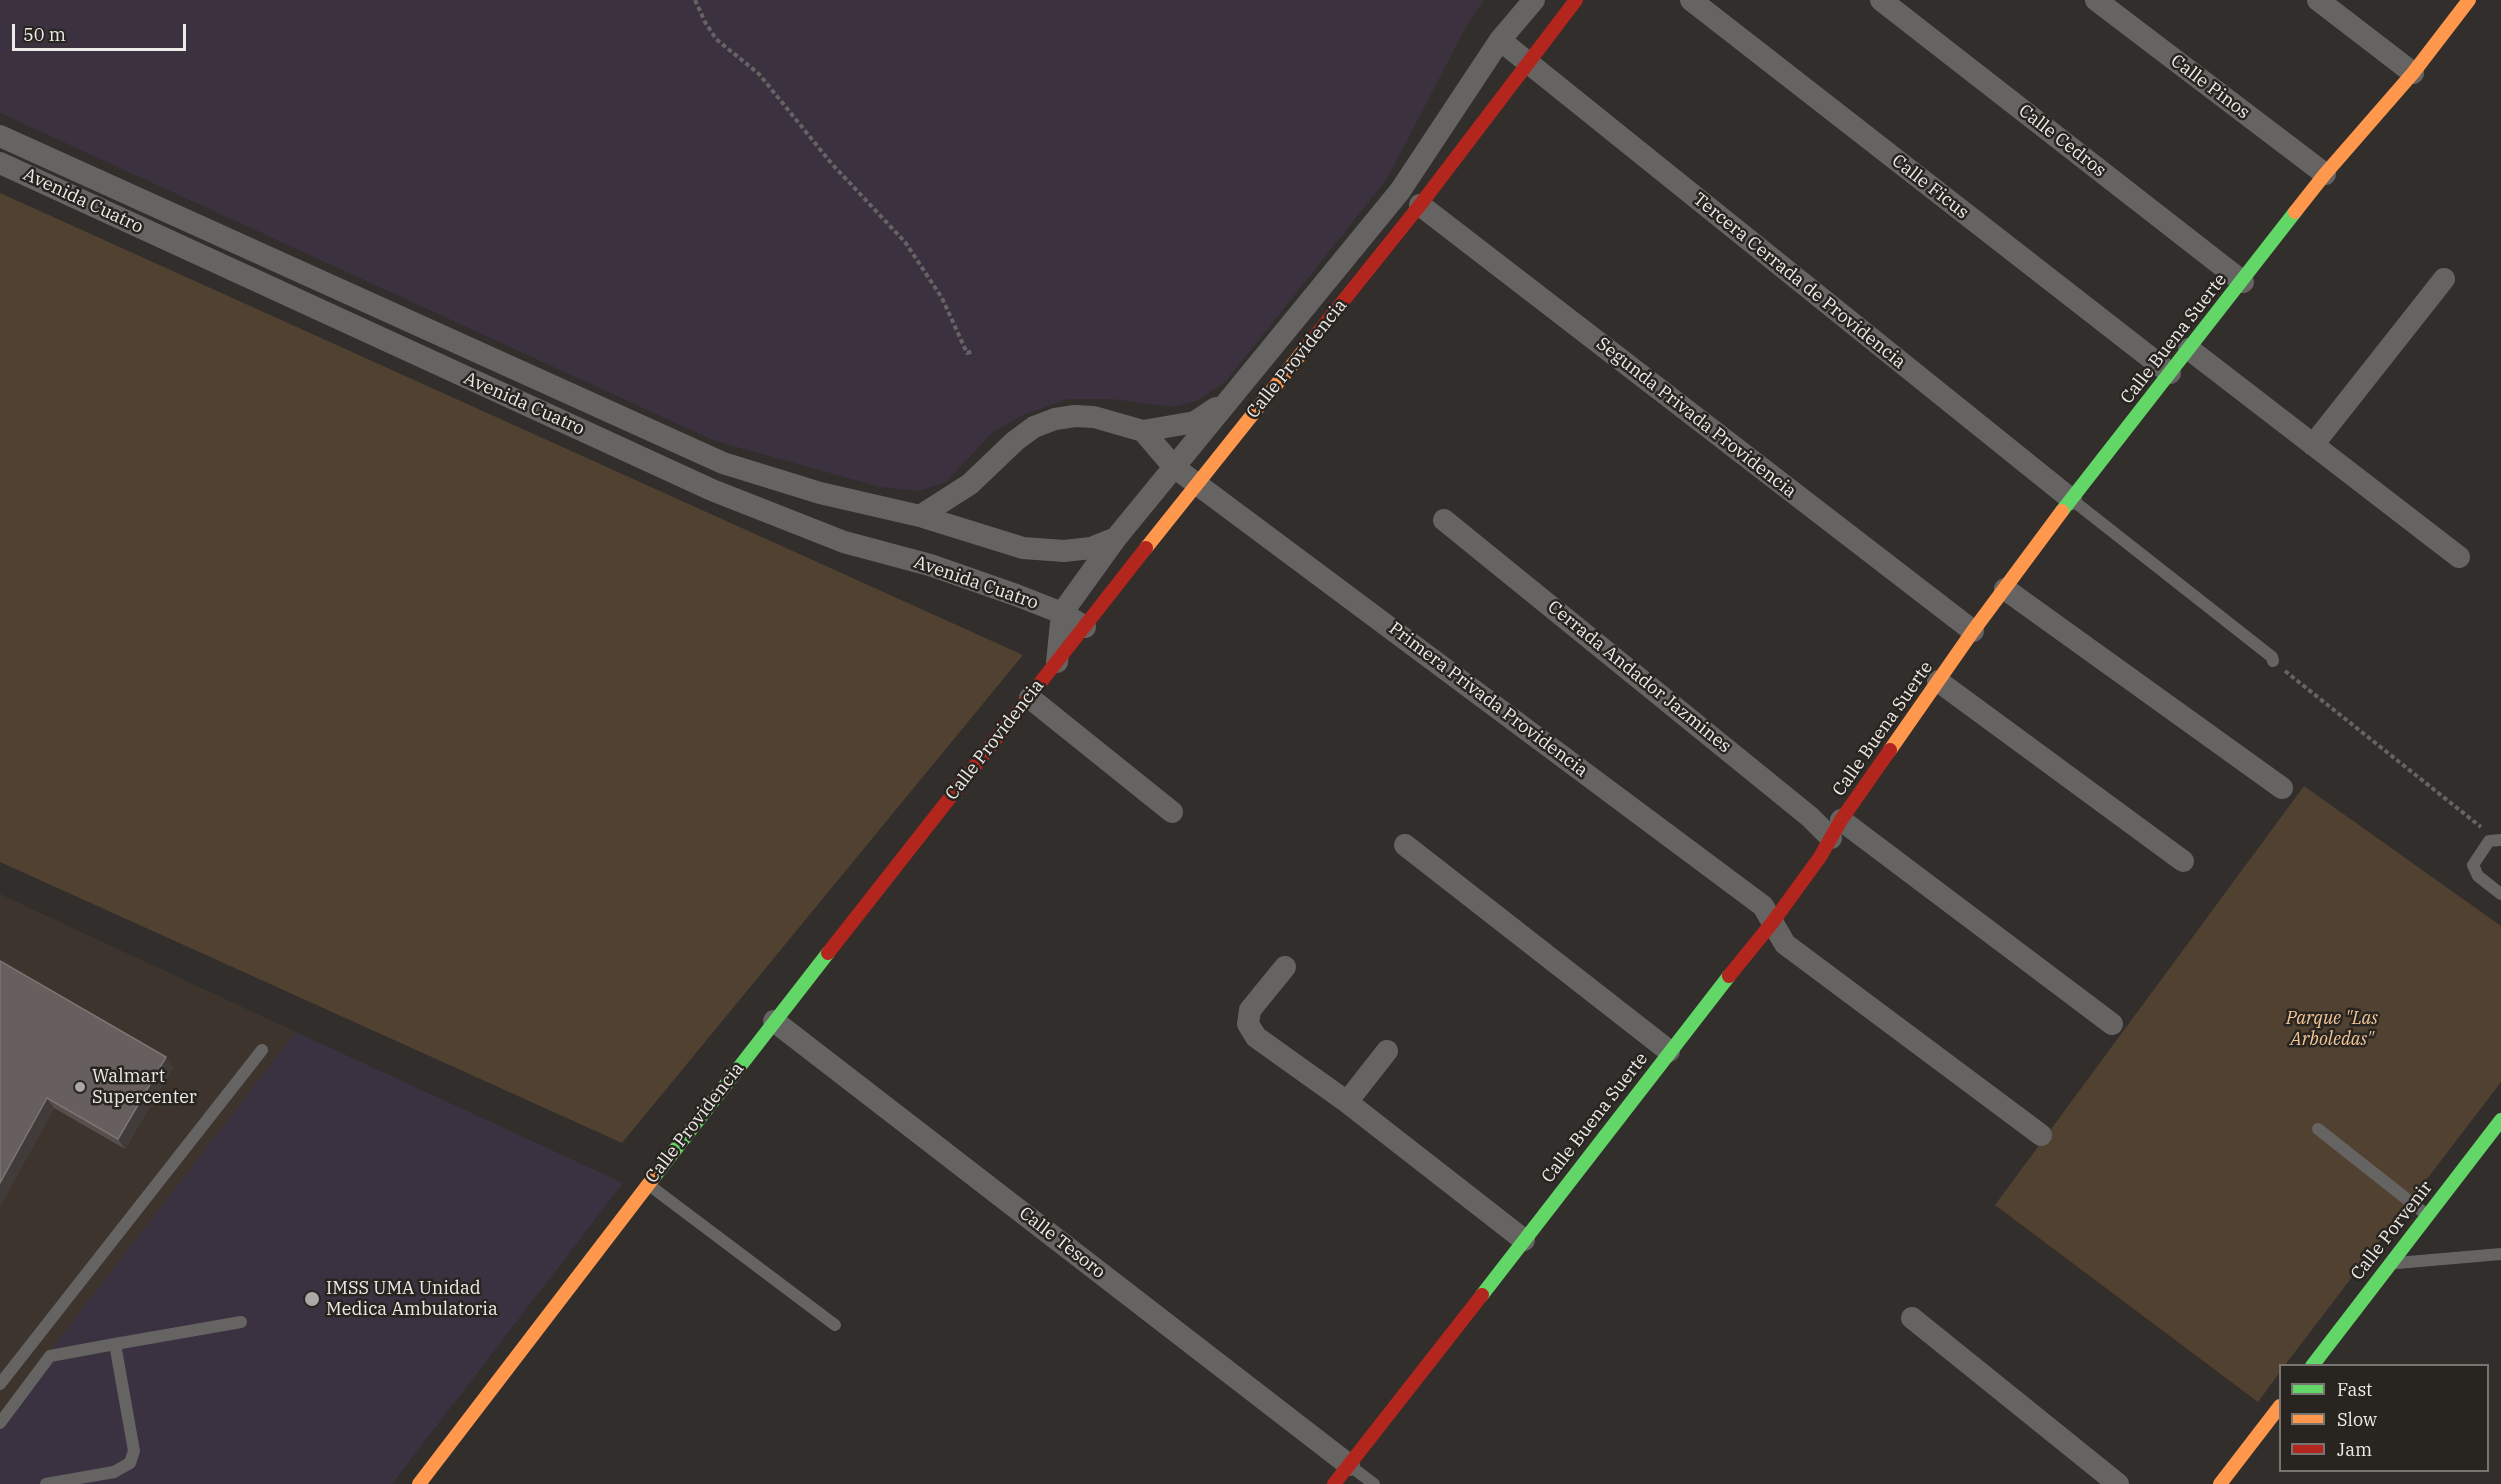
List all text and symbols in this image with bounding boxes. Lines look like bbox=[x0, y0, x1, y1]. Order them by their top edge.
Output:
scale bar bbox=[15, 12, 189, 50]
text: 50 m bbox=[23, 23, 66, 46]
street label: Calle Pinos bbox=[2166, 50, 2254, 124]
street label: Calle Cedros bbox=[2014, 100, 2110, 182]
street label: Calle Ficus bbox=[1887, 150, 1973, 224]
street label: Avenida Cuatro bbox=[20, 164, 146, 238]
street label: Tercera Cerrada de Providencia bbox=[1688, 189, 1910, 373]
street label: Calle Buena Suerte bbox=[2116, 269, 2232, 409]
street label: Calle Providencia bbox=[1242, 295, 1352, 423]
street label: Segunda Privada Providencia bbox=[1592, 333, 1800, 503]
street label: Avenida Cuatro bbox=[460, 368, 588, 440]
street label: Avenida Cuatro bbox=[911, 552, 1041, 614]
street label: Cerrada Andador Jazmines bbox=[1543, 596, 1735, 758]
street label: Primera Privada Providencia bbox=[1384, 618, 1592, 782]
street label: Calle Buena Suerte bbox=[1828, 657, 1938, 801]
street label: Calle Providencia bbox=[941, 675, 1049, 805]
park label: Parque "Las Arboledas" bbox=[2286, 1008, 2378, 1050]
street label: Calle Buena Suerte bbox=[1537, 1048, 1653, 1188]
street label: Calle Providencia bbox=[641, 1058, 749, 1188]
place label: Walmart Supercenter bbox=[92, 1066, 197, 1108]
marker: Walmart Supercenter bbox=[73, 1080, 87, 1094]
street label: Calle Porvenir bbox=[2347, 1177, 2437, 1285]
street label: Calle Tesoro bbox=[1015, 1203, 1109, 1283]
place label: IMSS UMA Unidad Medica Ambulatoria bbox=[326, 1278, 498, 1320]
marker: IMSS UMA Unidad Medica Ambulatoria bbox=[303, 1290, 321, 1308]
legend bbox=[2279, 1364, 2489, 1472]
text: Fast bbox=[2337, 1378, 2372, 1401]
text: Slow bbox=[2337, 1408, 2377, 1431]
text: Jam bbox=[2337, 1438, 2372, 1461]

